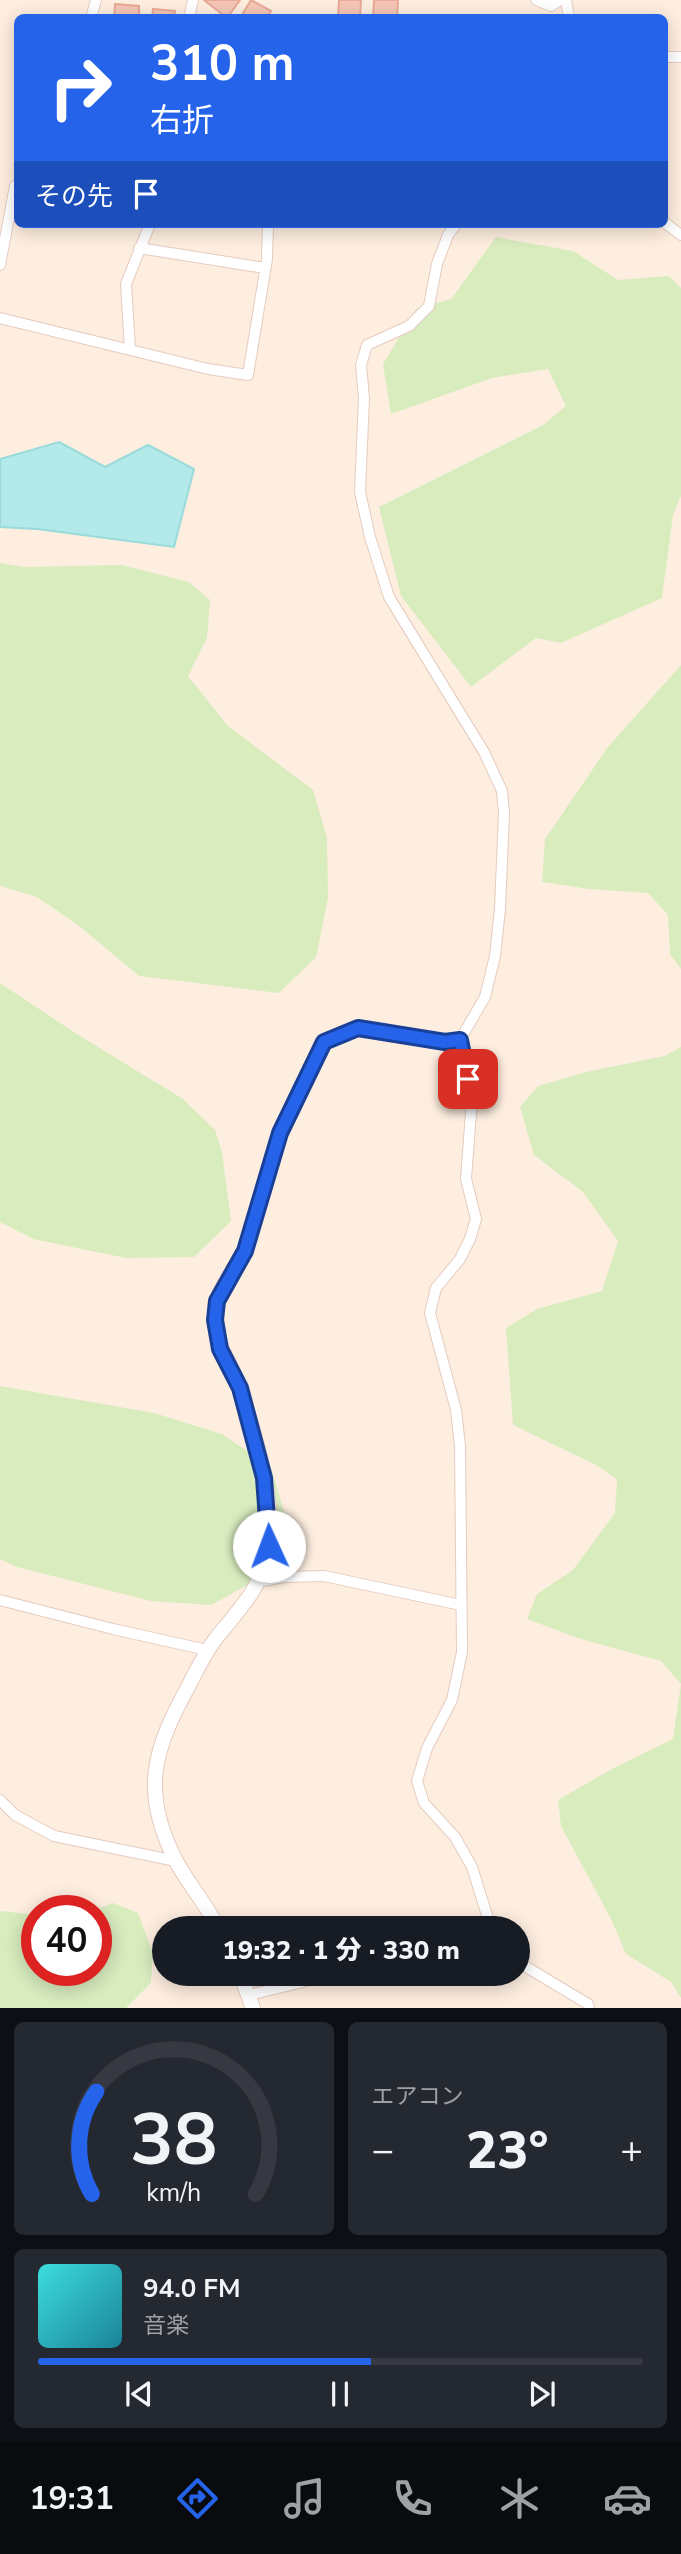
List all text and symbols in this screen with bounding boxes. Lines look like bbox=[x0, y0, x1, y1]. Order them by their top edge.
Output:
text: 310 m bbox=[150, 30, 294, 97]
icon: right bbox=[35, 42, 126, 133]
text: 右折 bbox=[150, 99, 214, 142]
icon: arrive bbox=[127, 175, 165, 213]
text: その先 bbox=[35, 179, 113, 214]
pin bbox=[438, 1049, 498, 1109]
icon: arrive bbox=[449, 1060, 487, 1098]
position arrow bbox=[232, 1509, 306, 1583]
speed limit sign: 40 bbox=[21, 1895, 112, 1986]
text: 19:32 · 1 分 · 330 m bbox=[222, 1933, 460, 1968]
text: エアコン bbox=[372, 2081, 464, 2112]
text: 38 bbox=[130, 2091, 217, 2191]
text: 23° bbox=[466, 2115, 548, 2186]
text: − bbox=[372, 2125, 394, 2176]
text: + bbox=[620, 2125, 643, 2176]
text: km/h bbox=[146, 2176, 201, 2210]
text: 94.0 FM bbox=[143, 2271, 240, 2306]
text: 音楽 bbox=[143, 2310, 189, 2341]
icon: previous bbox=[120, 2375, 158, 2413]
icon: pause bbox=[321, 2375, 359, 2413]
icon: next bbox=[523, 2375, 561, 2413]
icon: directions bbox=[173, 2474, 222, 2523]
icon: music bbox=[280, 2474, 329, 2523]
icon: phone bbox=[388, 2474, 437, 2523]
icon: climate bbox=[495, 2474, 544, 2523]
icon: car bbox=[603, 2474, 652, 2523]
text: 19:31 bbox=[29, 2477, 114, 2520]

